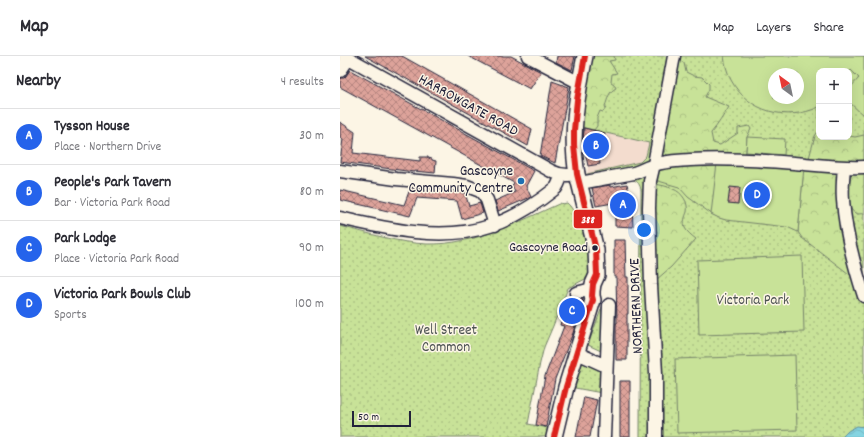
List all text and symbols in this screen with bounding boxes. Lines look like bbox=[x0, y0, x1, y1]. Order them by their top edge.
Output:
text: Map bbox=[20, 14, 49, 41]
text: Map bbox=[713, 18, 734, 38]
text: Layers bbox=[756, 18, 791, 38]
text: Share bbox=[813, 18, 844, 38]
north arrow bbox=[768, 68, 804, 104]
map controls bbox=[816, 68, 852, 140]
button: + bbox=[816, 68, 852, 104]
street label: HARROWGATE ROAD bbox=[414, 69, 522, 143]
text: Nearby bbox=[16, 70, 60, 94]
text: 4 results bbox=[281, 73, 324, 92]
button: − bbox=[816, 104, 852, 140]
text: Tysson House bbox=[54, 116, 129, 138]
text: A bbox=[25, 127, 33, 146]
text: 30 m bbox=[299, 127, 324, 146]
pin: B bbox=[583, 131, 609, 161]
text: Place · Northern Drive bbox=[54, 138, 161, 157]
place label: Gascoyne Community Centre bbox=[408, 161, 513, 200]
text: People's Park Tavern bbox=[54, 172, 171, 194]
marker: Gascoyne Community Centre bbox=[516, 176, 526, 186]
pin: D bbox=[744, 180, 770, 210]
text: B bbox=[26, 183, 32, 202]
text: 80 m bbox=[300, 183, 324, 202]
pin: A bbox=[610, 190, 636, 220]
text: Bar · Victoria Park Road bbox=[54, 194, 170, 213]
line badge: 388 bbox=[573, 209, 603, 229]
text: 388 bbox=[581, 213, 595, 229]
your location bbox=[634, 220, 654, 240]
text: Park Lodge bbox=[54, 228, 116, 250]
place label: Gascoyne Road bbox=[509, 238, 588, 258]
text: C bbox=[26, 239, 32, 258]
text: 90 m bbox=[299, 239, 324, 258]
marker: Gascoyne Road bbox=[590, 243, 600, 253]
text: Place · Victoria Park Road bbox=[54, 250, 179, 269]
street label: NORTHERN DRIVE bbox=[624, 258, 650, 354]
text: Victoria Park Bowls Club bbox=[54, 284, 191, 306]
park label: Victoria Park bbox=[717, 290, 789, 312]
text: D bbox=[26, 295, 32, 314]
text: 100 m bbox=[295, 295, 324, 314]
pin: C bbox=[559, 296, 585, 326]
text: Sports bbox=[54, 306, 87, 325]
park label: Well Street Common bbox=[415, 320, 478, 359]
scale bar bbox=[352, 409, 411, 428]
text: 50 m bbox=[358, 410, 379, 426]

